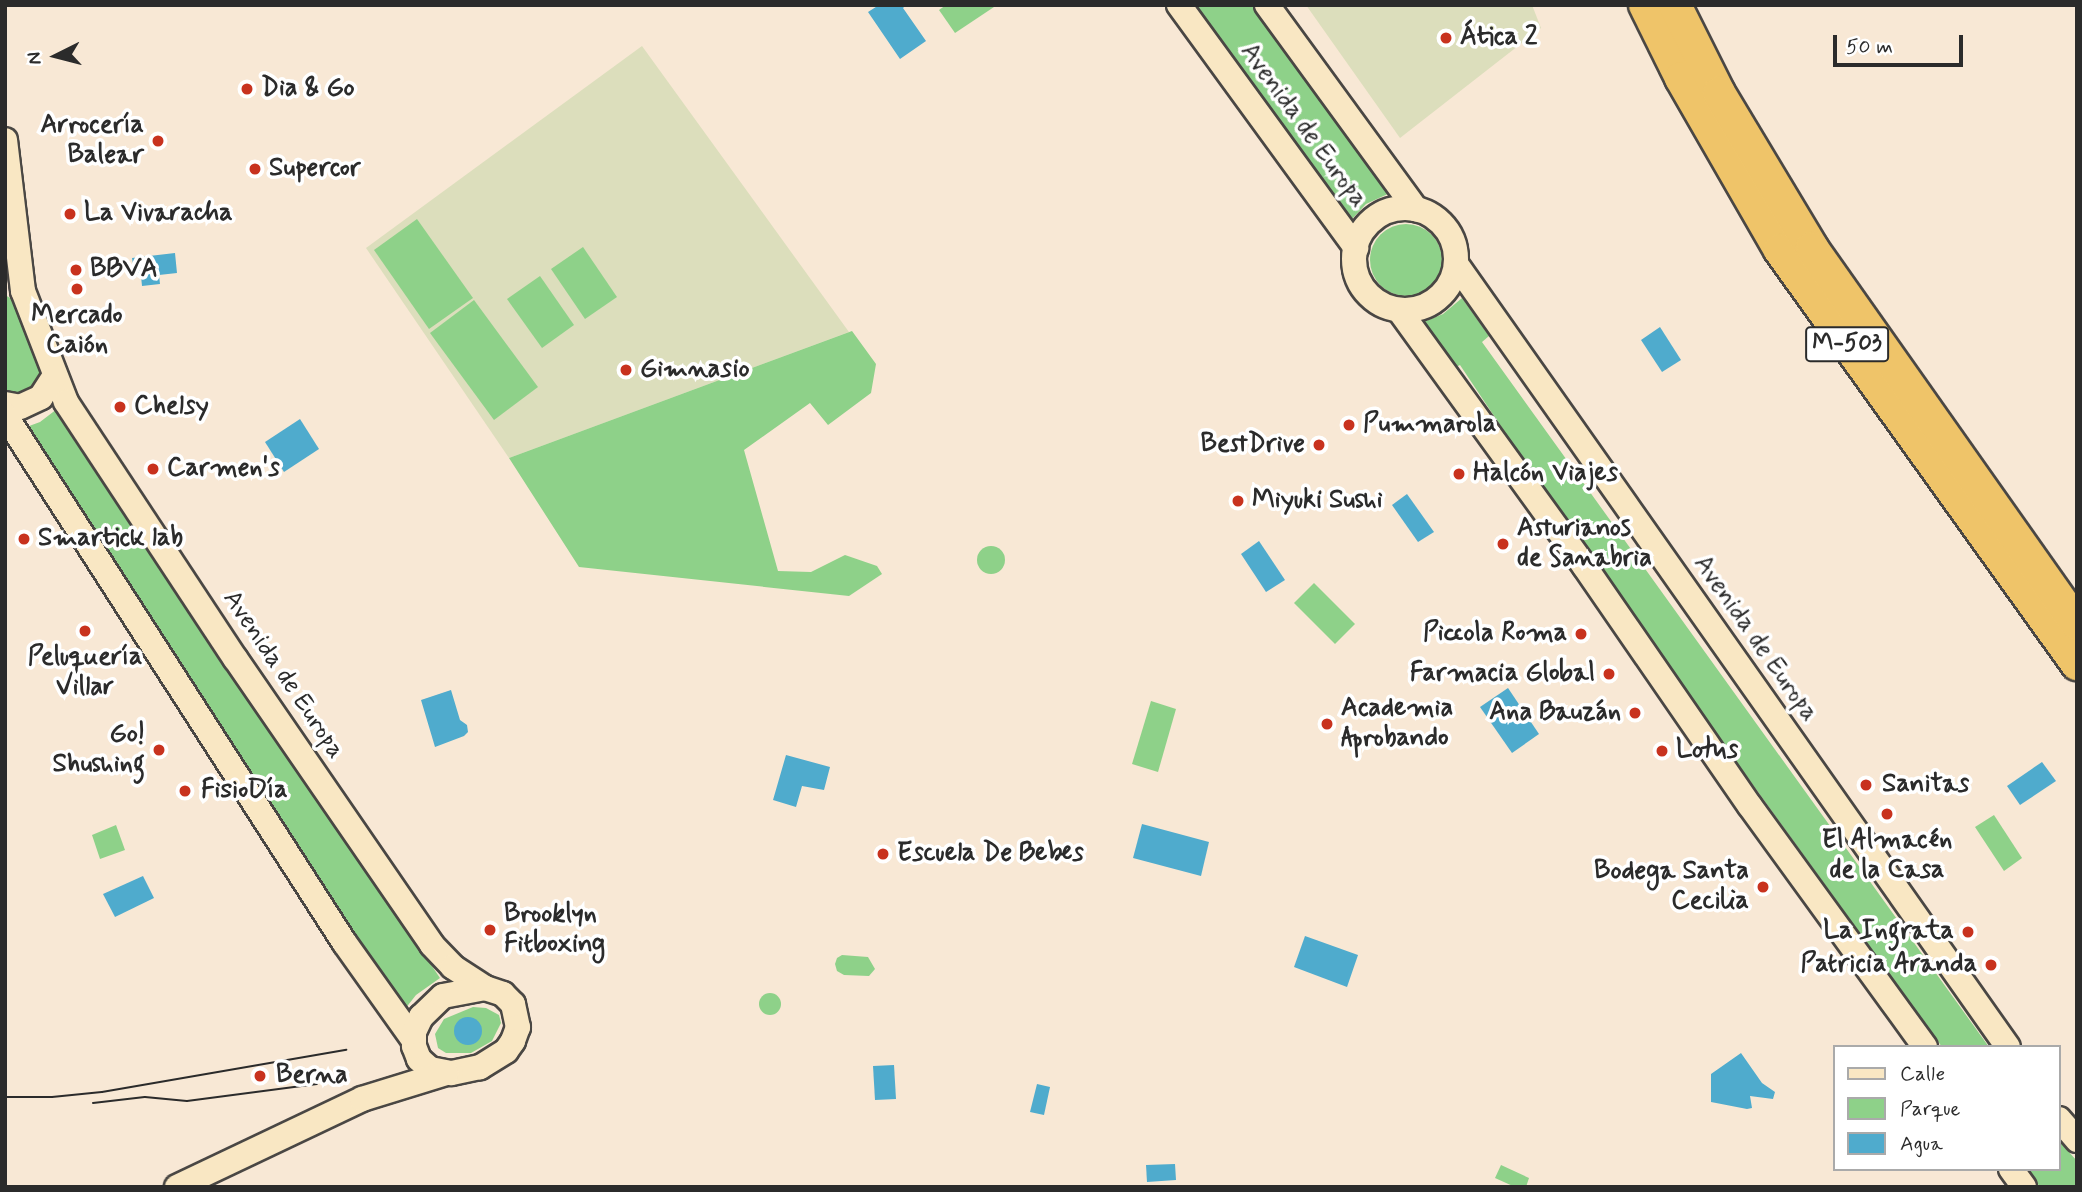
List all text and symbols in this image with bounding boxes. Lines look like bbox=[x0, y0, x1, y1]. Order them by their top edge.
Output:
north arrow bbox=[21, 21, 91, 91]
scale bar bbox=[1837, 21, 1966, 65]
place label: Ática 2 bbox=[1460, 22, 1538, 54]
marker: Ática 2 bbox=[1438, 30, 1454, 46]
text: 50 m bbox=[1846, 33, 1893, 61]
street label: Avenida de Europa bbox=[1233, 38, 1373, 214]
text: N bbox=[22, 51, 48, 66]
place label: Dia & Go bbox=[261, 73, 355, 105]
marker: Dia & Go bbox=[239, 81, 255, 97]
place label: Arrocería Balear bbox=[41, 110, 144, 172]
marker: Arrocería Balear bbox=[150, 133, 166, 149]
place label: Supercor bbox=[269, 153, 361, 185]
marker: Supercor bbox=[247, 161, 263, 177]
place label: La Vivaracha bbox=[84, 198, 234, 230]
marker: La Vivaracha bbox=[62, 206, 78, 222]
place label: BBVA bbox=[90, 254, 158, 286]
marker: BBVA bbox=[68, 262, 84, 278]
marker: Mercado Caión bbox=[69, 281, 85, 297]
place label: Mercado Caión bbox=[31, 300, 123, 362]
road number: M-503 bbox=[1805, 324, 1889, 365]
place label: Gimnasio bbox=[640, 354, 749, 386]
marker: Gimnasio bbox=[618, 362, 634, 378]
place label: Chelsy bbox=[134, 391, 209, 423]
marker: Chelsy bbox=[112, 399, 128, 415]
place label: Pummarola bbox=[1363, 409, 1496, 441]
marker: Pummarola bbox=[1341, 417, 1357, 433]
place label: BestDrive bbox=[1201, 429, 1305, 461]
marker: BestDrive bbox=[1311, 437, 1327, 453]
place label: Carmen's bbox=[167, 453, 280, 485]
place label: Halcón Viajes bbox=[1473, 458, 1619, 490]
marker: Carmen's bbox=[145, 461, 161, 477]
marker: Halcón Viajes bbox=[1451, 466, 1467, 482]
place label: Miyuki Sushi bbox=[1252, 485, 1383, 517]
marker: Miyuki Sushi bbox=[1230, 493, 1246, 509]
place label: Asturianos de Sanabria bbox=[1517, 513, 1648, 574]
place label: Smartick lab bbox=[38, 523, 187, 555]
marker: Smartick lab bbox=[16, 531, 32, 547]
marker: Asturianos de Sanabria bbox=[1495, 536, 1511, 552]
street label: Avenida de Europa bbox=[1686, 550, 1824, 728]
street label: Avenida de Europa bbox=[216, 586, 350, 764]
place label: Piccola Roma bbox=[1426, 618, 1567, 650]
marker: Peluquería Villar bbox=[77, 623, 93, 639]
marker: Piccola Roma bbox=[1573, 626, 1589, 642]
place label: Peluquería Villar bbox=[28, 642, 142, 704]
place label: Farmacia Global bbox=[1412, 658, 1595, 690]
marker: Farmacia Global bbox=[1601, 666, 1617, 682]
place label: Academia Aprobando bbox=[1341, 693, 1453, 754]
place label: Ana Bauzán bbox=[1493, 697, 1621, 729]
marker: Ana Bauzán bbox=[1627, 705, 1643, 721]
marker: Academia Aprobando bbox=[1319, 716, 1335, 732]
place label: Go! Shushing bbox=[52, 719, 145, 780]
place label: Lotus bbox=[1676, 735, 1738, 767]
marker: Go! Shushing bbox=[151, 742, 167, 758]
marker: Lotus bbox=[1654, 743, 1670, 759]
place label: Sanitas bbox=[1882, 769, 1969, 801]
place label: FisioDía bbox=[201, 775, 288, 807]
marker: Sanitas bbox=[1856, 775, 1876, 795]
marker: FisioDía bbox=[175, 781, 195, 801]
marker: El Almacén de la Casa bbox=[1879, 806, 1895, 822]
place label: El Almacén de la Casa bbox=[1825, 825, 1949, 886]
place label: Escuela De Bebes bbox=[897, 838, 1085, 870]
marker: Escuela De Bebes bbox=[875, 846, 891, 862]
place label: Bodega Santa Cecilia bbox=[1594, 856, 1749, 917]
marker: Bodega Santa Cecilia bbox=[1755, 879, 1771, 895]
place label: Brooklyn Fitboxing bbox=[504, 899, 605, 960]
place label: La Ingrata bbox=[1825, 916, 1954, 948]
marker: Brooklyn Fitboxing bbox=[482, 922, 498, 938]
marker: La Ingrata bbox=[1960, 924, 1976, 940]
place label: Patricia Aranda bbox=[1801, 949, 1977, 981]
marker: Patricia Aranda bbox=[1983, 957, 1999, 973]
legend bbox=[1834, 1045, 2061, 1171]
place label: Berna bbox=[276, 1060, 348, 1092]
text: Calle bbox=[1900, 1060, 1945, 1088]
marker: Berna bbox=[250, 1066, 270, 1086]
text: Parque bbox=[1900, 1095, 1960, 1123]
text: Agua bbox=[1900, 1130, 1943, 1158]

